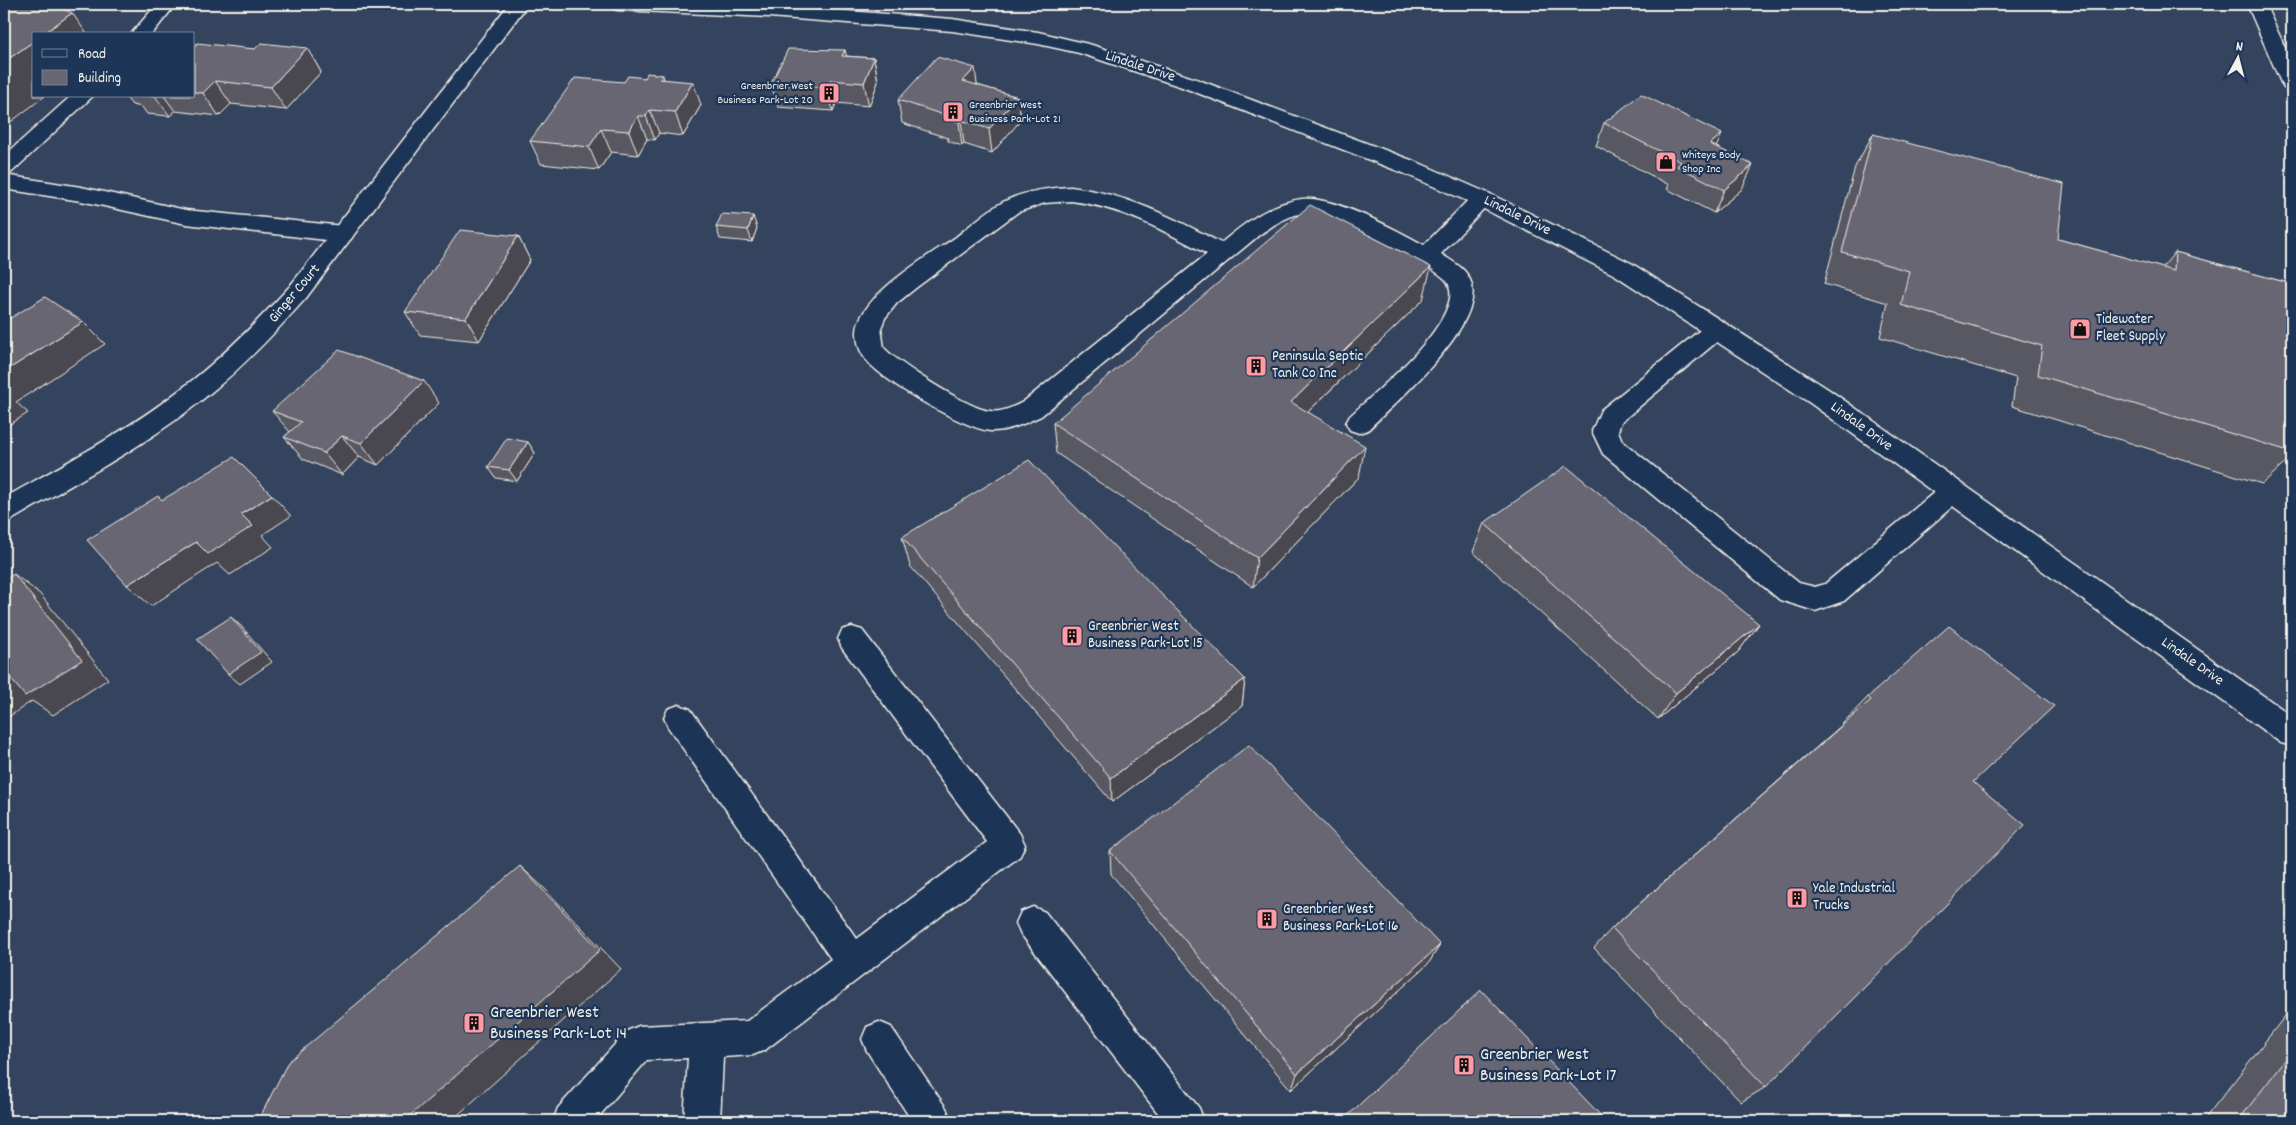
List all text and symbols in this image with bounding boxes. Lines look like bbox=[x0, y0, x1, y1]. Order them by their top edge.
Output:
legend bbox=[32, 32, 195, 98]
north arrow bbox=[2214, 32, 2264, 82]
text: N bbox=[2235, 37, 2244, 57]
text: Road bbox=[78, 44, 106, 66]
street label: Lindale Drive bbox=[1102, 45, 1178, 89]
text: Building bbox=[78, 68, 121, 90]
place label: Greenbrier West Business Park-Lot 20 bbox=[717, 78, 814, 109]
building icon: Greenbrier West Business Park-Lot 20 bbox=[817, 81, 841, 105]
place label: Greenbrier West Business Park-Lot 21 bbox=[969, 97, 1061, 128]
building icon: Greenbrier West Business Park-Lot 21 bbox=[941, 100, 965, 124]
place label: Whiteys Body Shop Inc bbox=[1682, 147, 1742, 178]
shop icon: Whiteys Body Shop Inc bbox=[1654, 150, 1678, 174]
street label: Lindale Drive bbox=[1480, 190, 1555, 242]
street label: Ginger Court bbox=[264, 259, 327, 328]
place label: Tidewater Fleet Supply bbox=[2096, 309, 2166, 348]
shop icon: Tidewater Fleet Supply bbox=[2068, 317, 2092, 341]
place label: Peninsula Septic Tank Co Inc bbox=[1272, 346, 1363, 385]
building icon: Peninsula Septic Tank Co Inc bbox=[1244, 354, 1268, 378]
street label: Lindale Drive bbox=[1825, 397, 1897, 457]
place label: Greenbrier West Business Park-Lot 15 bbox=[1088, 616, 1203, 655]
building icon: Greenbrier West Business Park-Lot 15 bbox=[1060, 624, 1084, 648]
street label: Lindale Drive bbox=[2156, 632, 2228, 692]
place label: Yale Industrial Trucks bbox=[1813, 878, 1895, 917]
building icon: Yale Industrial Trucks bbox=[1785, 886, 1809, 910]
place label: Greenbrier West Business Park-Lot 16 bbox=[1283, 899, 1398, 938]
building icon: Greenbrier West Business Park-Lot 16 bbox=[1255, 907, 1279, 931]
place label: Greenbrier West Business Park-Lot 14 bbox=[490, 1001, 627, 1047]
building icon: Greenbrier West Business Park-Lot 14 bbox=[462, 1011, 486, 1035]
place label: Greenbrier West Business Park-Lot 17 bbox=[1480, 1043, 1617, 1089]
building icon: Greenbrier West Business Park-Lot 17 bbox=[1452, 1053, 1476, 1077]

